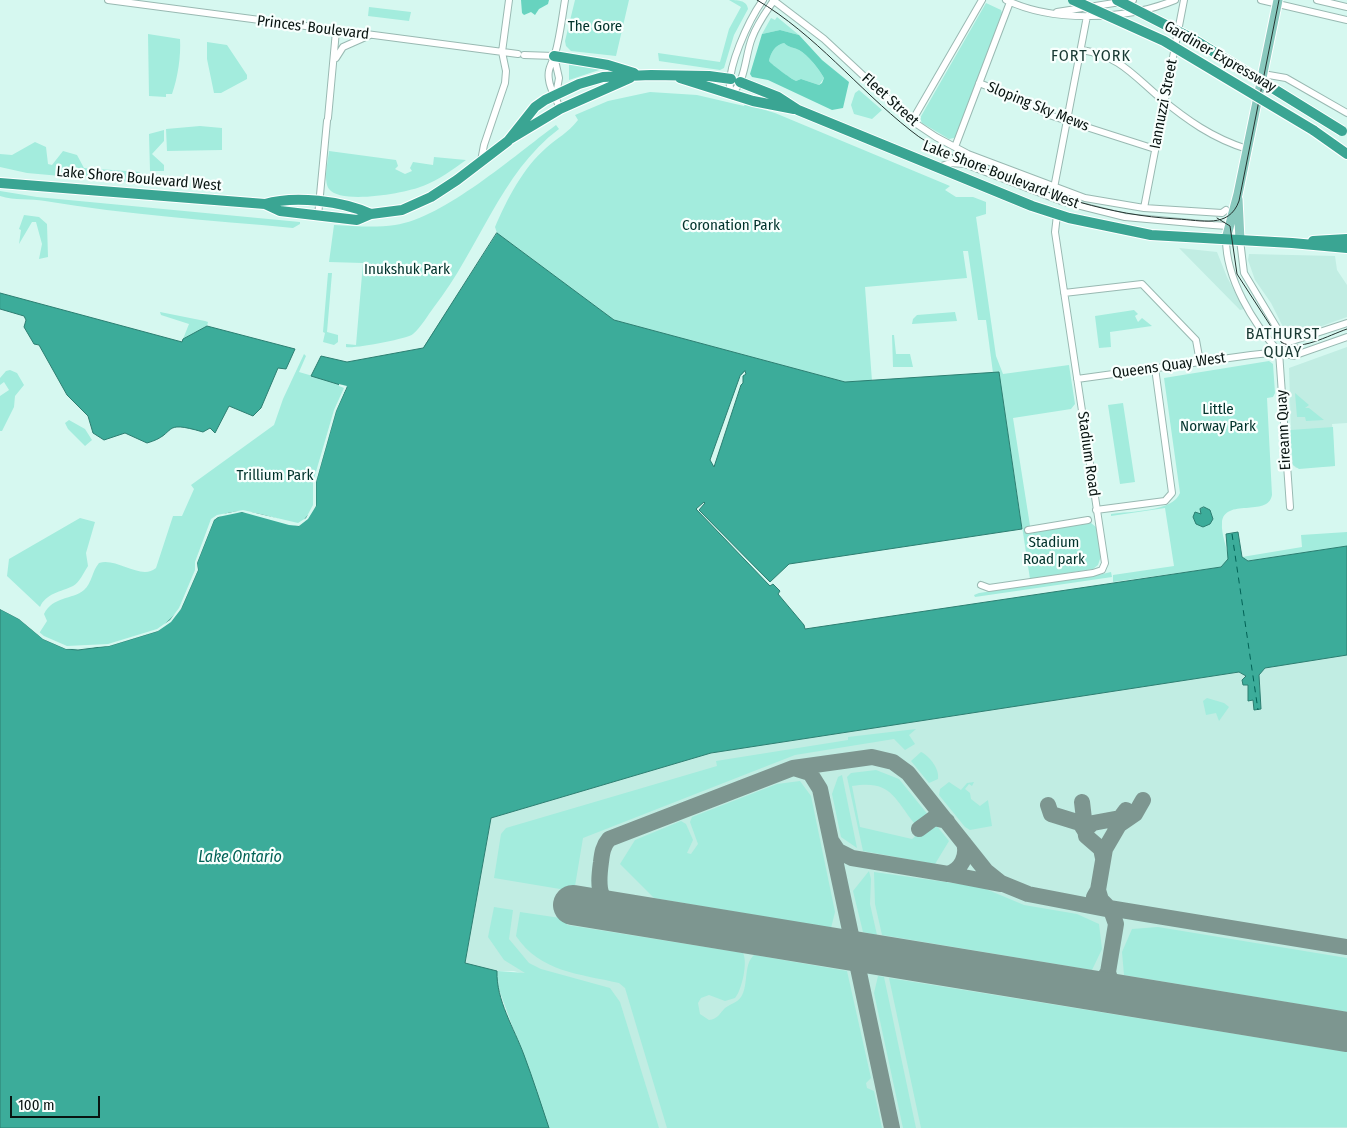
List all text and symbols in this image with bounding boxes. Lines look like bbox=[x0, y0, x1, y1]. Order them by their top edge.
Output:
street label: Princes' Boulevard bbox=[256, 12, 370, 44]
park label: The Gore bbox=[568, 18, 622, 36]
street label: Gardiner Expressway bbox=[1161, 18, 1279, 96]
district label: FORT YORK bbox=[1050, 47, 1132, 67]
street label: Iannuzzi Street bbox=[1146, 58, 1182, 150]
street label: Fleet Street bbox=[858, 70, 922, 130]
street label: Sloping Sky Mews bbox=[984, 78, 1092, 136]
street label: Lake Shore Boulevard West bbox=[920, 137, 1082, 213]
street label: Lake Shore Boulevard West bbox=[56, 163, 222, 195]
park label: Coronation Park bbox=[682, 217, 780, 235]
park label: Inukshuk Park bbox=[364, 261, 450, 279]
district label: BATHURST QUAY bbox=[1245, 325, 1321, 363]
street label: Queens Quay West bbox=[1111, 349, 1227, 383]
street label: Eireann Quay bbox=[1273, 389, 1295, 471]
park label: Little Norway Park bbox=[1180, 401, 1256, 436]
street label: Stadium Road bbox=[1073, 410, 1103, 498]
park label: Trillium Park bbox=[237, 467, 313, 485]
park label: Stadium Road park bbox=[1023, 534, 1085, 569]
water label: Lake Ontario bbox=[198, 848, 282, 868]
scale bar bbox=[12, 1086, 102, 1118]
text: 100 m bbox=[18, 1096, 55, 1114]

